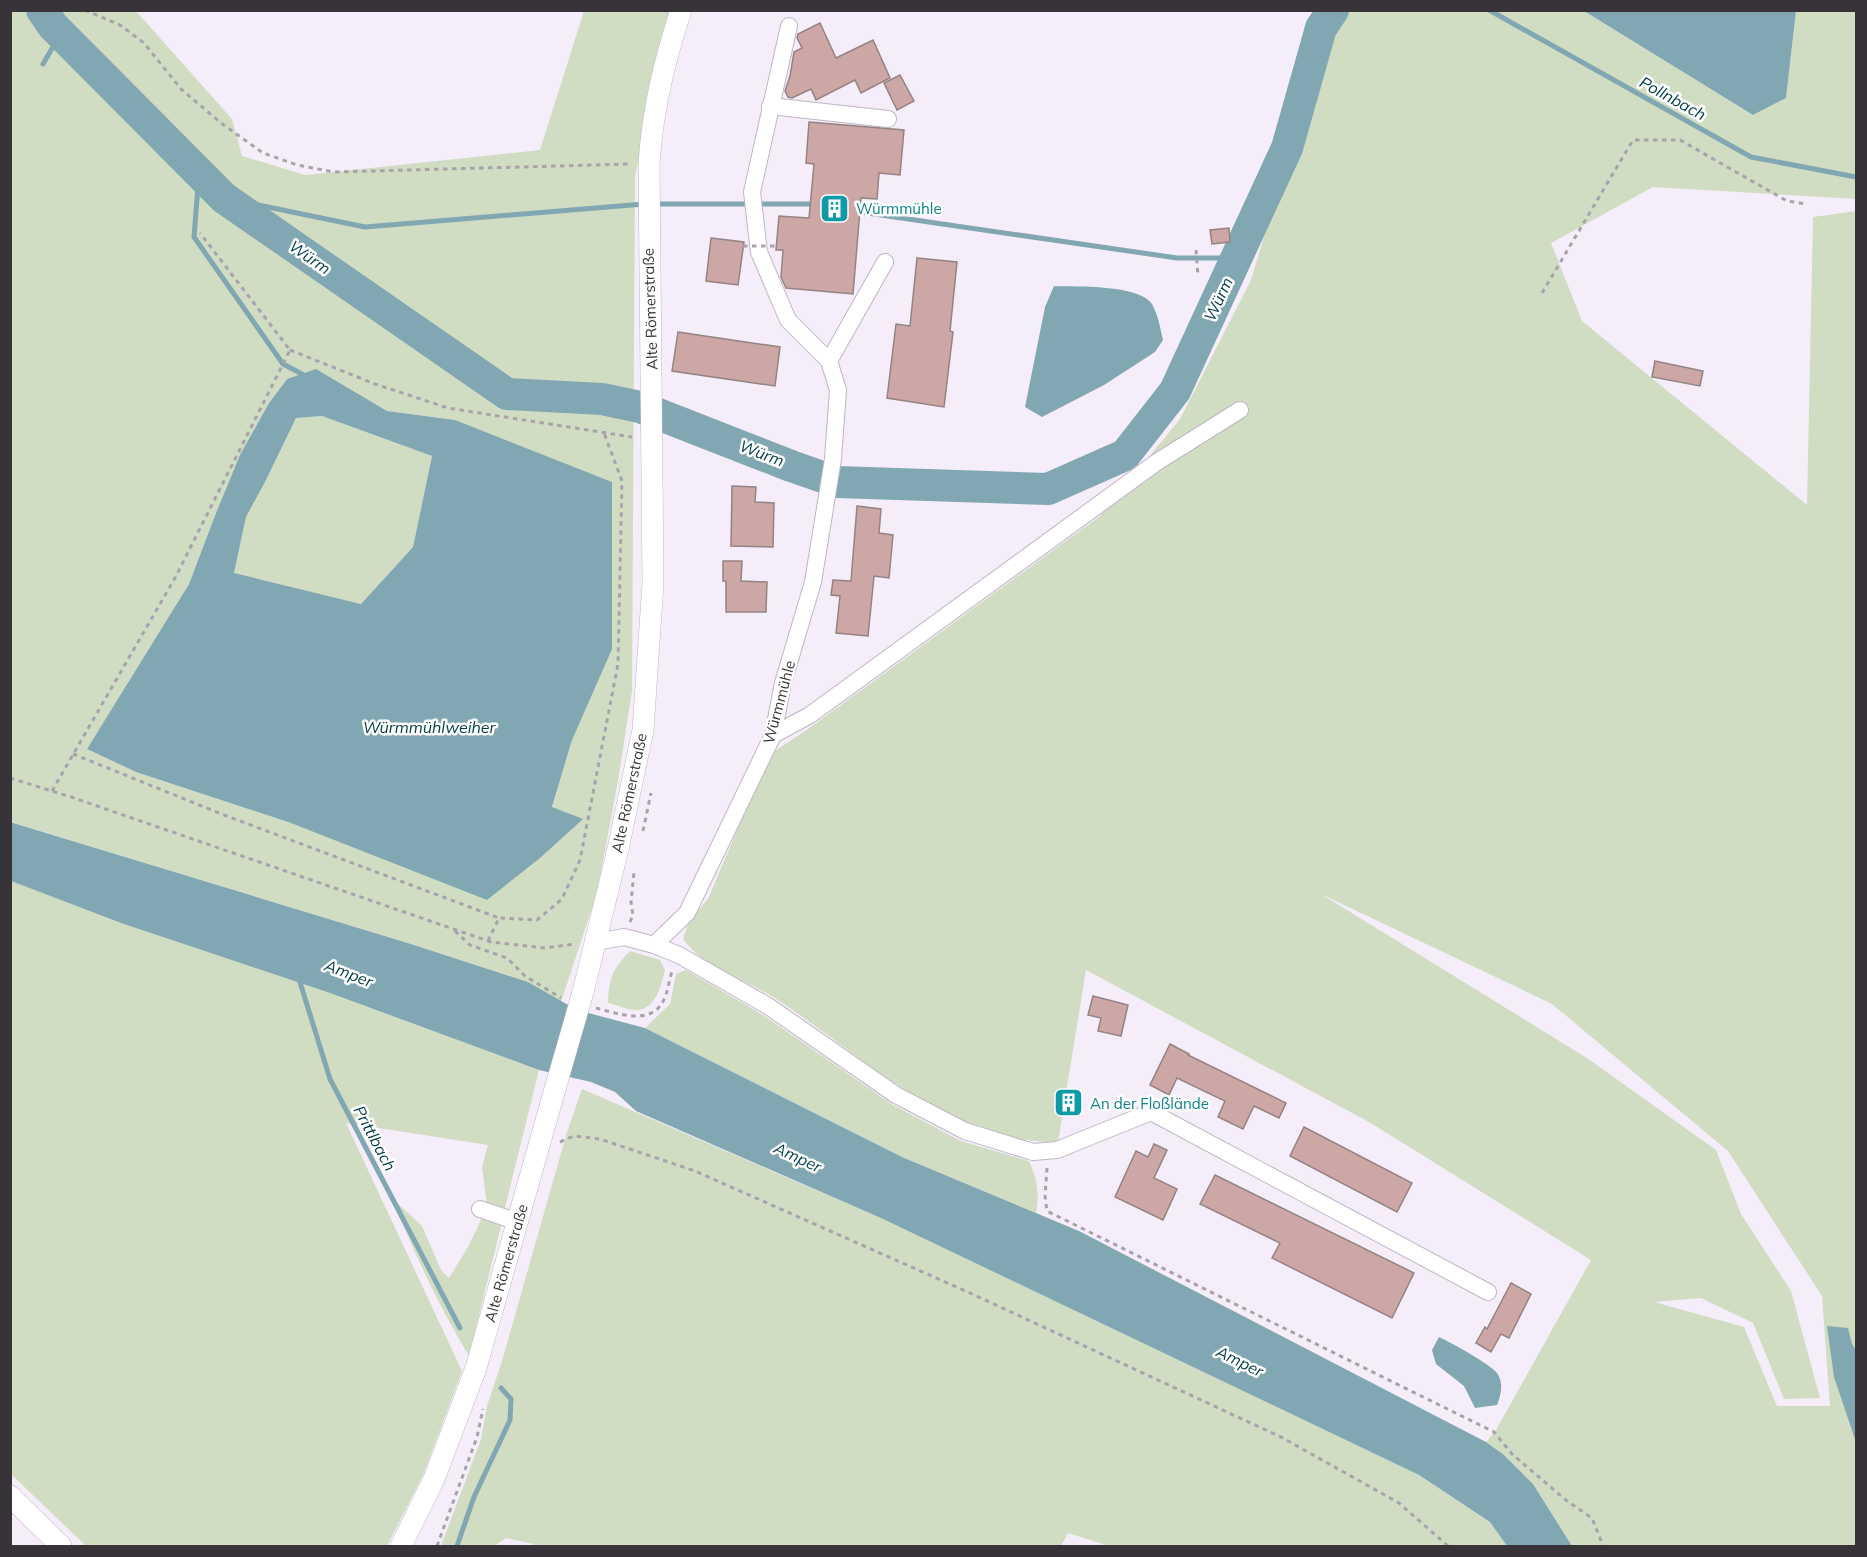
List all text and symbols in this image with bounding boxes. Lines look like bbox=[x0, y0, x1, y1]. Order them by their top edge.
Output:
water label: Pollnbach bbox=[1636, 72, 1710, 124]
building icon: Würmmühle bbox=[819, 192, 851, 224]
place label: Würmmühle bbox=[856, 199, 942, 218]
water label: Würm bbox=[285, 236, 335, 278]
street label: Alte Römerstraße bbox=[638, 248, 662, 370]
water label: Würm bbox=[1199, 274, 1237, 324]
water label: Würm bbox=[737, 435, 787, 471]
street label: Würmmühle bbox=[759, 658, 799, 746]
water label: Würmmühlweiher bbox=[363, 717, 497, 737]
street label: Alte Römerstraße bbox=[607, 731, 651, 855]
water label: Amper bbox=[321, 954, 377, 992]
building icon: An der Floßlände bbox=[1053, 1087, 1085, 1119]
place label: An der Floßlände bbox=[1090, 1094, 1209, 1113]
water label: Prittlbach bbox=[349, 1102, 401, 1174]
water label: Amper bbox=[770, 1137, 826, 1177]
street label: Alte Römerstraße bbox=[480, 1202, 532, 1324]
water label: Amper bbox=[1212, 1341, 1268, 1381]

